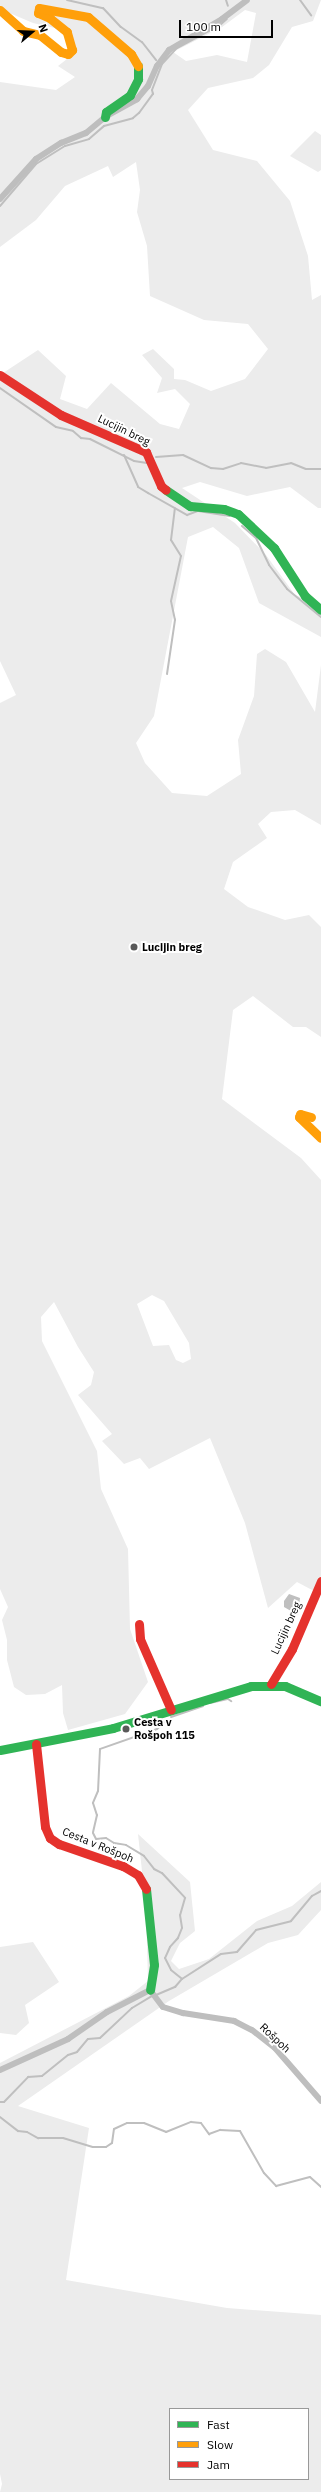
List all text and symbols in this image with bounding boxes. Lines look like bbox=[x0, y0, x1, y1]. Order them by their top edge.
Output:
north arrow bbox=[12, 12, 52, 52]
scale bar bbox=[181, 12, 275, 38]
text: 100 m bbox=[186, 19, 221, 34]
text: N bbox=[35, 22, 51, 34]
street label: Lucijin breg bbox=[96, 412, 152, 448]
place label: Lucijin breg bbox=[142, 940, 202, 954]
marker: Lucijin breg bbox=[129, 942, 139, 952]
street label: Lucijin breg bbox=[268, 1600, 304, 1656]
place label: Cesta v Rošpoh 115 bbox=[134, 1716, 195, 1742]
marker: Cesta v Rošpoh 115 bbox=[121, 1724, 131, 1734]
street label: Cesta v Rošpoh bbox=[60, 1825, 136, 1865]
street label: Rošpoh bbox=[257, 2020, 293, 2056]
legend bbox=[169, 2408, 309, 2480]
text: Fast bbox=[207, 2417, 230, 2432]
text: Slow bbox=[207, 2437, 233, 2452]
text: Jam bbox=[207, 2457, 230, 2472]

